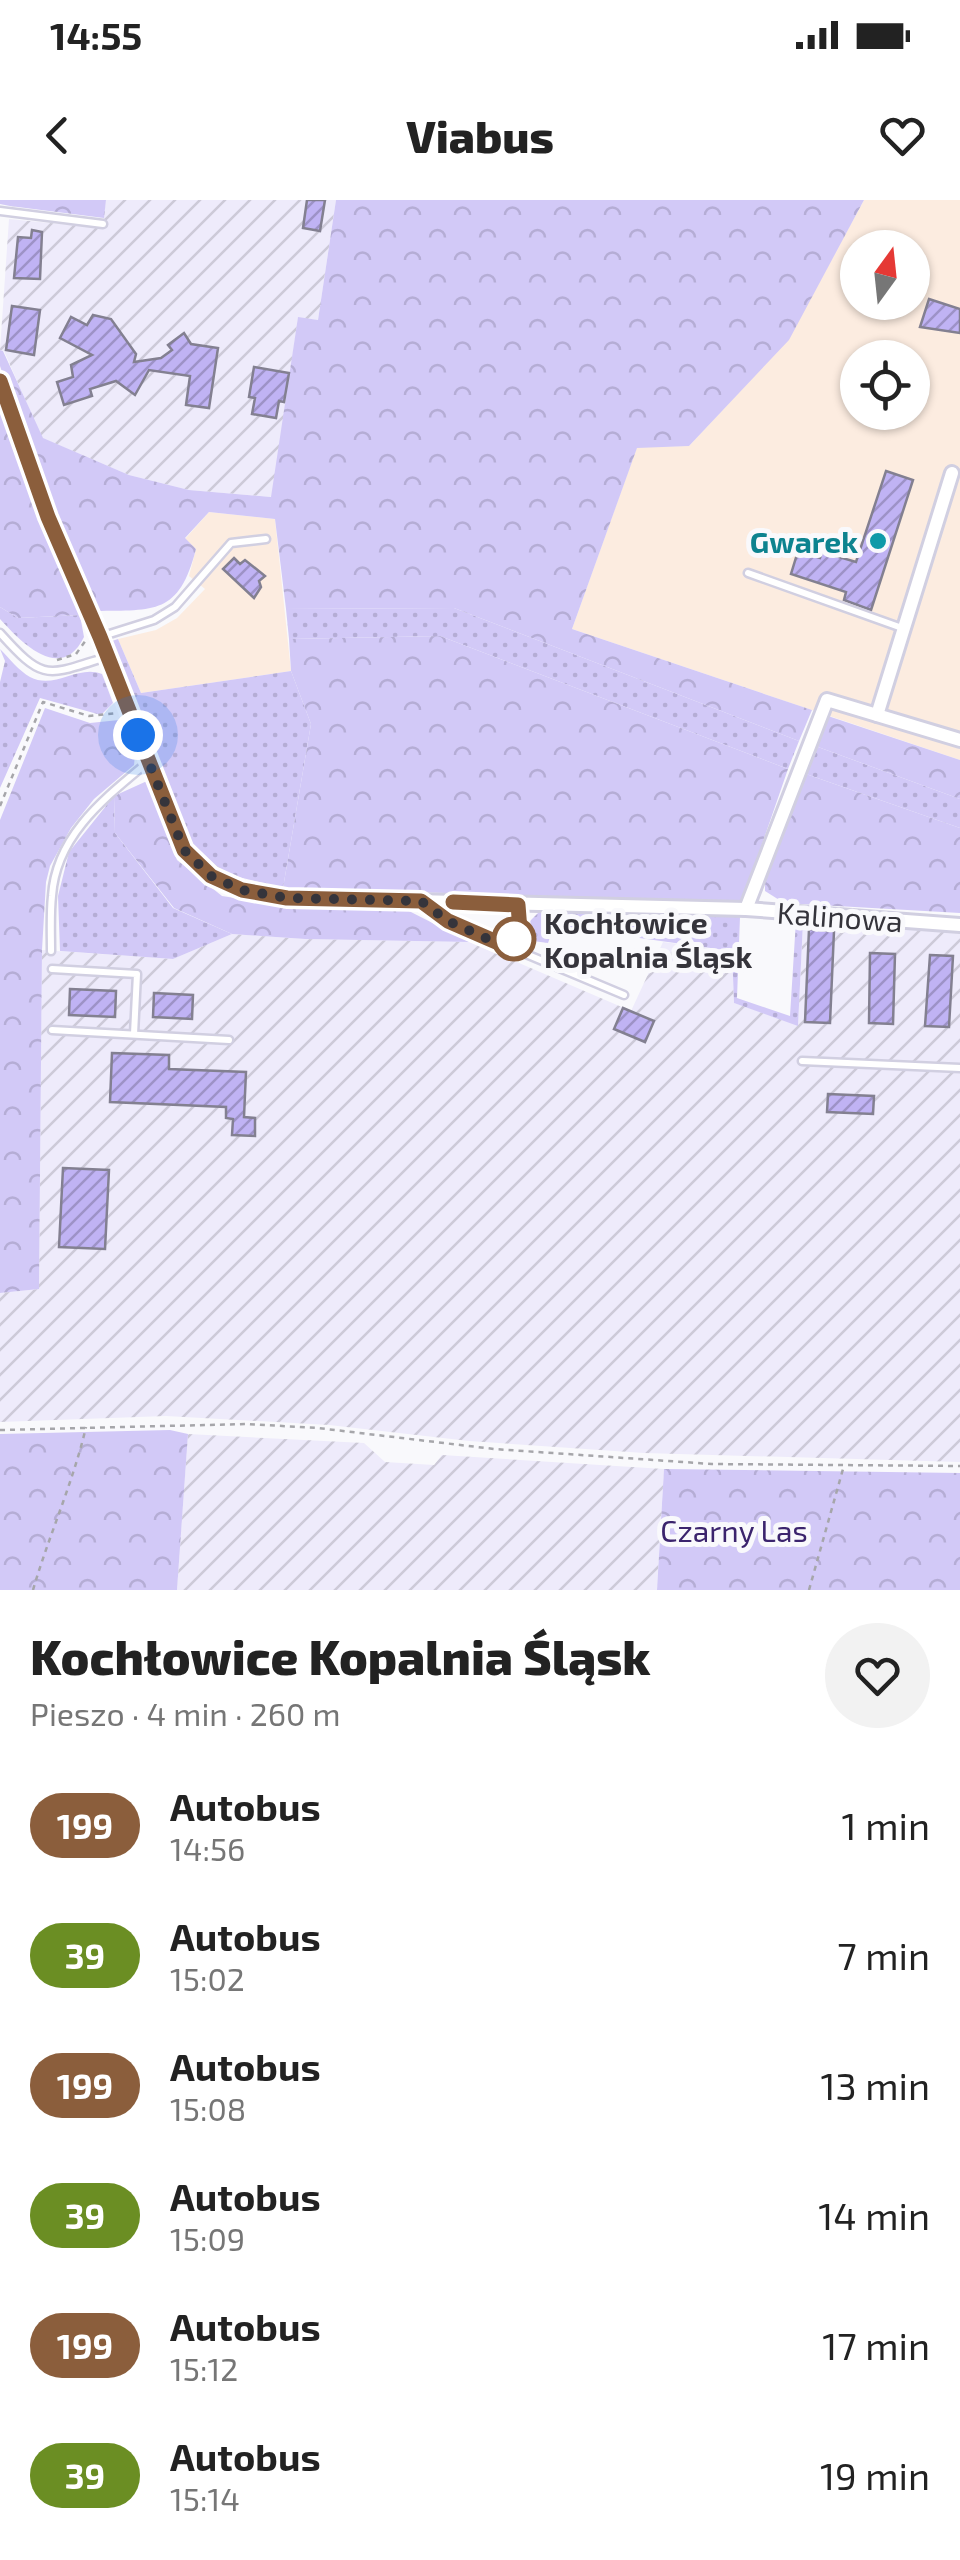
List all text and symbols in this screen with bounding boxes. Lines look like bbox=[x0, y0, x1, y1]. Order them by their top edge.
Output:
text: 14:55 bbox=[50, 12, 142, 58]
icon: back bbox=[30, 108, 85, 163]
text: Viabus bbox=[406, 108, 554, 162]
icon: heart bbox=[875, 108, 930, 163]
north arrow bbox=[840, 230, 930, 320]
map controls bbox=[840, 230, 930, 430]
button: locate bbox=[840, 340, 930, 430]
place label: Gwarek bbox=[750, 523, 858, 559]
marker: Gwarek bbox=[867, 530, 889, 552]
your location bbox=[113, 710, 163, 760]
street label: Kalinowa bbox=[776, 894, 904, 938]
place label: Kochłowice Kopalnia Śląsk bbox=[544, 904, 752, 974]
marker: Kochłowice Kopalnia Śląsk bbox=[493, 918, 535, 960]
park label: Czarny Las bbox=[660, 1512, 808, 1548]
button: heart bbox=[825, 1623, 930, 1728]
text: Kochłowice Kopalnia Śląsk bbox=[30, 1627, 650, 1685]
text: Pieszo · 4 min · 260 m bbox=[30, 1694, 341, 1732]
text: Autobus bbox=[170, 1783, 321, 1829]
text: 1 min bbox=[842, 1802, 930, 1848]
text: 199 bbox=[57, 1804, 113, 1846]
text: 14:56 bbox=[170, 1829, 245, 1867]
text: Autobus bbox=[170, 1913, 321, 1959]
text: 7 min bbox=[837, 1932, 930, 1978]
text: 39 bbox=[65, 1934, 105, 1976]
text: 15:02 bbox=[170, 1959, 245, 1997]
text: Autobus bbox=[170, 2043, 321, 2089]
text: 13 min bbox=[820, 2062, 930, 2108]
text: 199 bbox=[57, 2064, 113, 2106]
text: 15:08 bbox=[170, 2089, 246, 2127]
text: Autobus bbox=[170, 2173, 321, 2219]
text: 14 min bbox=[818, 2192, 930, 2238]
text: 39 bbox=[65, 2194, 105, 2236]
text: 15:09 bbox=[170, 2219, 245, 2257]
text: Autobus bbox=[170, 2303, 321, 2349]
text: 17 min bbox=[822, 2322, 930, 2368]
text: 199 bbox=[57, 2324, 113, 2366]
text: 15:12 bbox=[170, 2349, 238, 2387]
text: Autobus bbox=[170, 2433, 321, 2479]
text: 19 min bbox=[820, 2452, 930, 2498]
text: 39 bbox=[65, 2454, 105, 2496]
text: 15:14 bbox=[170, 2479, 240, 2517]

